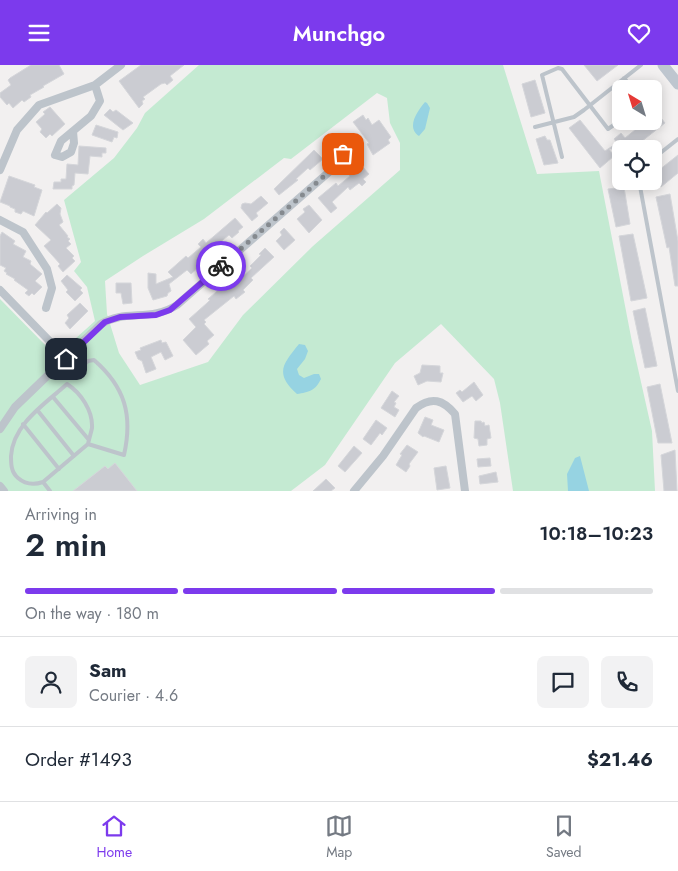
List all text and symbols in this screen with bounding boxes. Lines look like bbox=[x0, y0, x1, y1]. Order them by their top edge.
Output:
text: Munchgo bbox=[293, 17, 385, 49]
icon: menu bbox=[25, 19, 53, 47]
icon: heart bbox=[625, 19, 653, 47]
north arrow bbox=[612, 80, 662, 130]
map controls bbox=[612, 80, 662, 190]
pin bbox=[322, 133, 364, 175]
icon: bag bbox=[329, 140, 357, 168]
button: locate bbox=[612, 140, 662, 190]
courier bbox=[196, 241, 246, 291]
icon: bike bbox=[207, 252, 235, 280]
pin bbox=[45, 338, 87, 380]
icon: home bbox=[52, 345, 80, 373]
text: Arriving in bbox=[25, 503, 97, 526]
text: 10:18–10:23 bbox=[539, 520, 653, 547]
text: 2 min bbox=[25, 522, 107, 568]
text: On the way · 180 m bbox=[25, 602, 159, 625]
button: person bbox=[25, 656, 77, 708]
button: chat bbox=[537, 656, 589, 708]
button: phone bbox=[601, 656, 653, 708]
text: Sam bbox=[89, 657, 127, 684]
text: Courier · 4.6 bbox=[89, 684, 178, 707]
text: Order #1493 bbox=[25, 746, 132, 773]
text: $21.46 bbox=[587, 746, 653, 773]
tab: Home bbox=[96, 812, 132, 862]
tab: Map bbox=[325, 812, 353, 862]
tab: Saved bbox=[546, 812, 582, 862]

